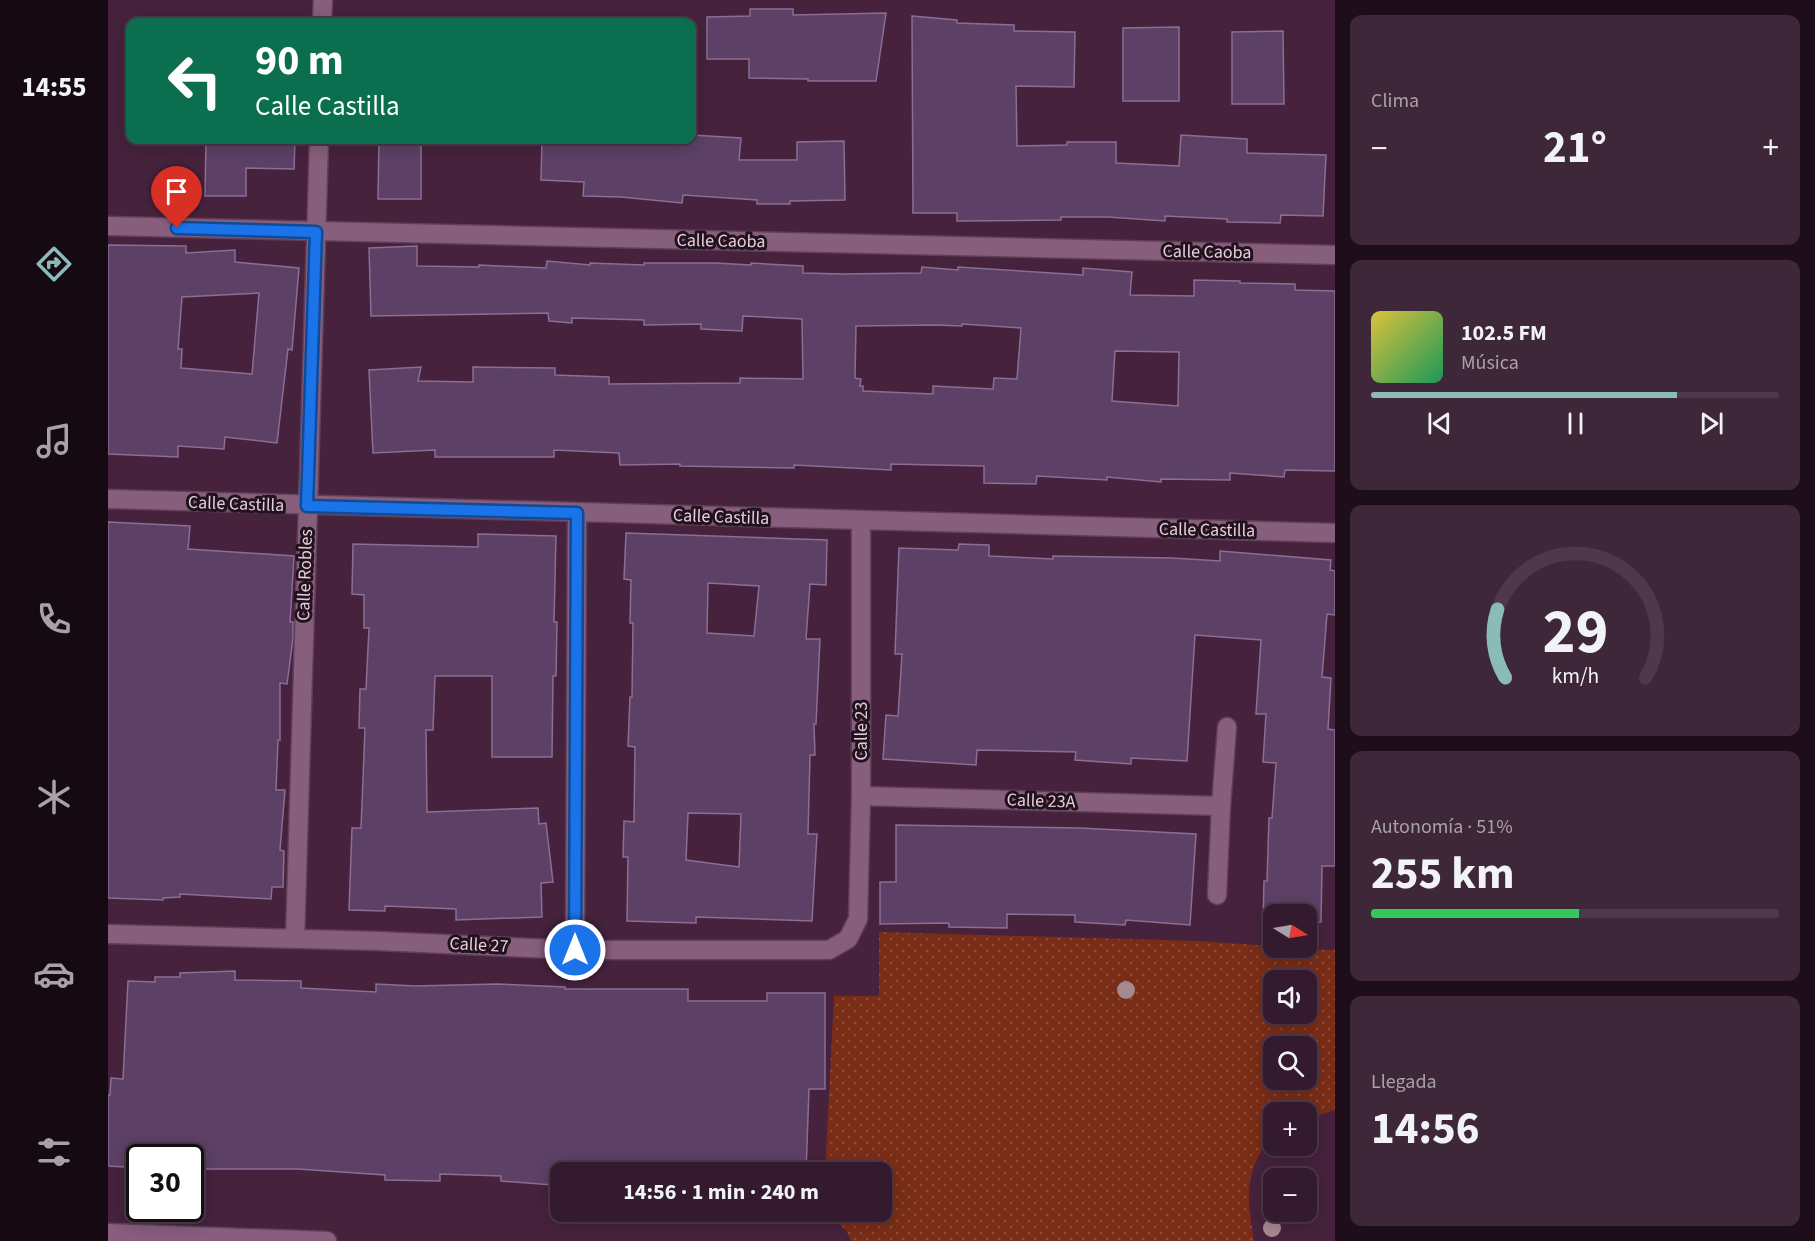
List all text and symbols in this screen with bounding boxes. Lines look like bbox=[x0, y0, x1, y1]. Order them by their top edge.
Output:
text: 90 m bbox=[255, 31, 344, 91]
icon: left bbox=[156, 42, 234, 120]
text: 14:55 bbox=[21, 68, 87, 107]
text: Calle Castilla bbox=[255, 87, 400, 126]
text: Clima bbox=[1371, 87, 1419, 115]
text: 21° bbox=[1543, 116, 1607, 180]
text: − bbox=[1371, 125, 1387, 172]
text: + bbox=[1763, 125, 1779, 172]
pin bbox=[151, 166, 202, 228]
icon: arrive bbox=[160, 175, 193, 208]
street label: Calle Caoba bbox=[676, 228, 766, 254]
street label: Calle Caoba bbox=[1162, 239, 1252, 265]
icon: directions bbox=[33, 243, 75, 285]
text: 102.5 FM bbox=[1461, 317, 1547, 349]
text: Música bbox=[1461, 349, 1519, 377]
icon: previous bbox=[1423, 407, 1456, 440]
icon: pause bbox=[1559, 407, 1592, 440]
icon: next bbox=[1695, 407, 1728, 440]
icon: music bbox=[33, 420, 75, 462]
street label: Calle Castilla bbox=[187, 490, 285, 518]
street label: Calle Castilla bbox=[672, 503, 770, 531]
street label: Calle Castilla bbox=[1159, 517, 1255, 543]
street label: Calle Robles bbox=[291, 529, 319, 621]
text: 29 bbox=[1542, 588, 1608, 677]
icon: phone bbox=[33, 598, 75, 640]
text: km/h bbox=[1551, 661, 1599, 692]
street label: Calle 23 bbox=[849, 701, 874, 760]
icon: climate bbox=[33, 776, 75, 818]
street label: Calle 23A bbox=[1006, 787, 1076, 815]
text: Autonomía · 51% bbox=[1371, 813, 1513, 841]
text: 255 km bbox=[1371, 842, 1515, 906]
north arrow bbox=[1263, 904, 1317, 958]
map controls bbox=[1263, 904, 1317, 1222]
position arrow bbox=[543, 918, 607, 982]
street label: Calle 27 bbox=[449, 931, 509, 959]
icon: car bbox=[33, 953, 75, 995]
button: sound bbox=[1263, 970, 1317, 1024]
button: search bbox=[1263, 1036, 1317, 1090]
text: Llegada bbox=[1371, 1068, 1437, 1096]
text: 14:56 bbox=[1371, 1097, 1480, 1161]
button: + bbox=[1263, 1102, 1317, 1156]
icon: filters bbox=[33, 1131, 75, 1173]
speed limit sign: 30 bbox=[126, 1144, 204, 1222]
button: − bbox=[1263, 1168, 1317, 1222]
text: 14:56 · 1 min · 240 m bbox=[623, 1176, 819, 1208]

